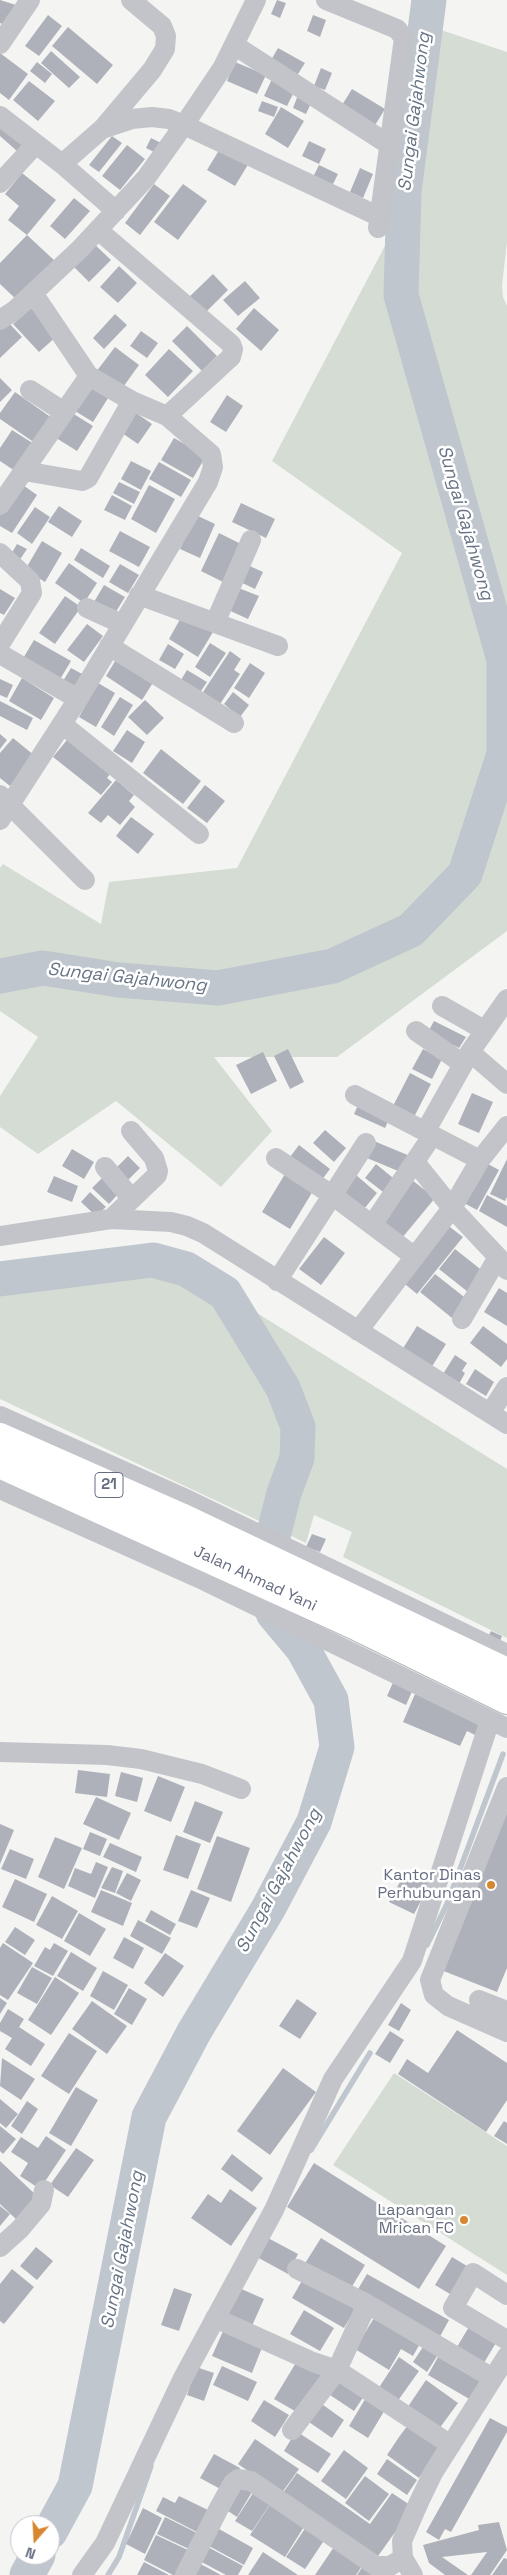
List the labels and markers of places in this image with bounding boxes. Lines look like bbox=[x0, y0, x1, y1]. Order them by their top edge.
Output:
place label: Kantor Dinas Perhubungan bbox=[377, 1866, 481, 1904]
marker: Kantor Dinas Perhubungan bbox=[485, 1879, 497, 1891]
place label: Lapangan Mrican FC bbox=[377, 2201, 454, 2239]
marker: Lapangan Mrican FC bbox=[458, 2214, 470, 2226]

